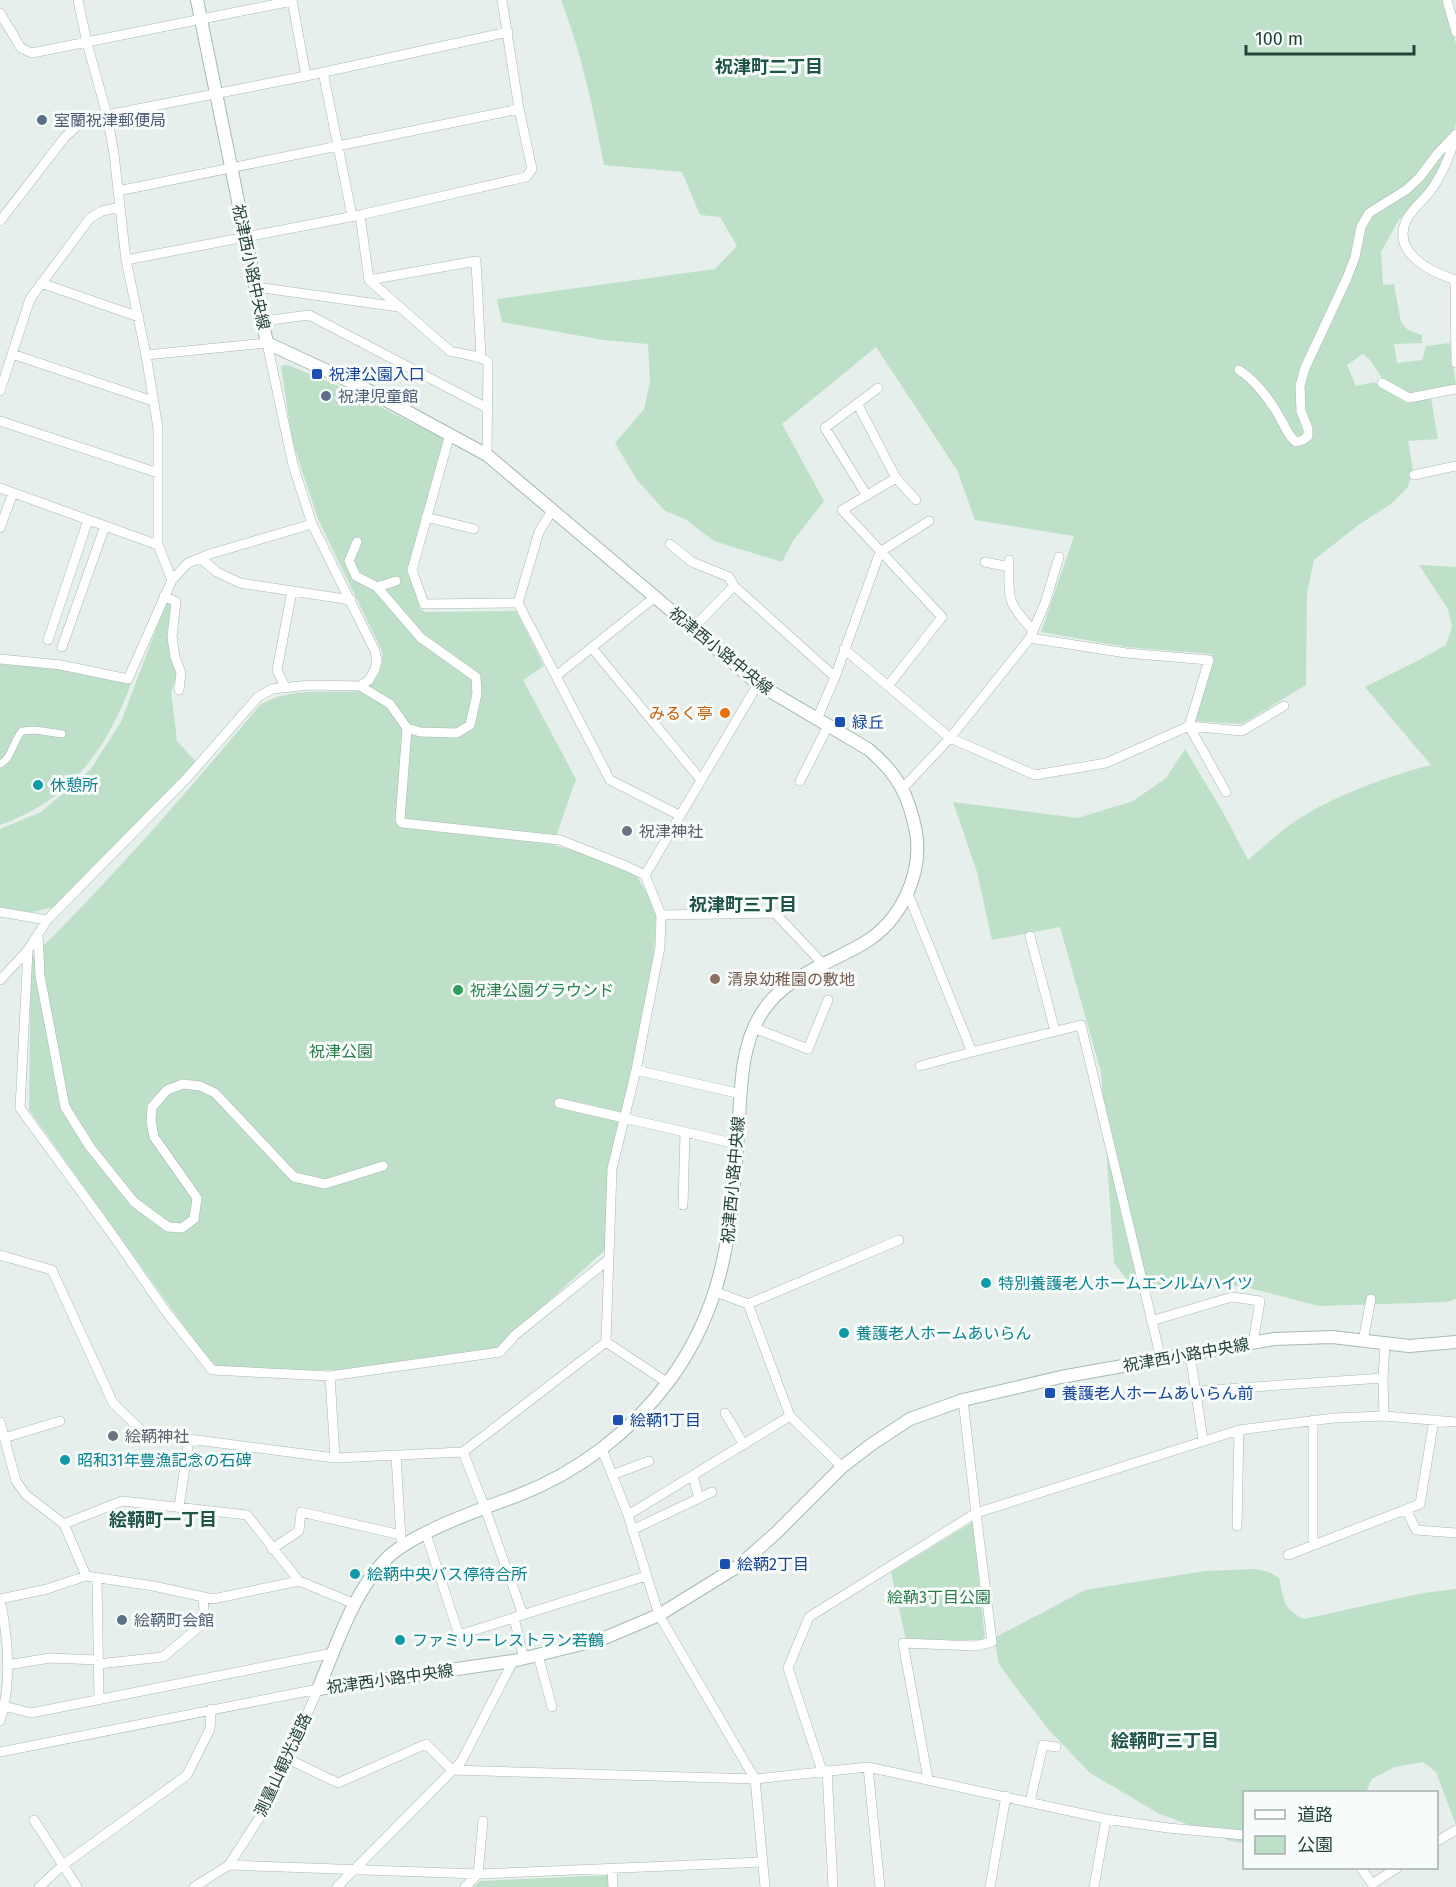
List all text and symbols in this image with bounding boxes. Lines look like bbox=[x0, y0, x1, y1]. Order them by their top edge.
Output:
scale bar bbox=[1246, 18, 1414, 56]
text: 100 m bbox=[1255, 28, 1303, 50]
district label: 祝津町二丁目 bbox=[715, 56, 823, 78]
place label: 室蘭祝津郵便局 bbox=[54, 111, 166, 130]
marker: 室蘭祝津郵便局 bbox=[35, 113, 49, 127]
street label: 祝津西小路中央線 bbox=[228, 202, 274, 332]
place label: 祝津公園入口 bbox=[329, 365, 425, 384]
marker: 祝津公園入口 bbox=[310, 367, 324, 381]
place label: 祝津児童館 bbox=[338, 387, 418, 406]
marker: 祝津児童館 bbox=[319, 389, 333, 403]
street label: 祝津西小路中央線 bbox=[665, 603, 777, 699]
place label: みるく亭 bbox=[649, 704, 713, 723]
marker: みるく亭 bbox=[718, 706, 732, 720]
place label: 緑丘 bbox=[852, 713, 884, 732]
marker: 緑丘 bbox=[833, 715, 847, 729]
place label: 休憩所 bbox=[50, 776, 98, 795]
marker: 休憩所 bbox=[31, 778, 45, 792]
place label: 祝津神社 bbox=[639, 822, 703, 841]
marker: 祝津神社 bbox=[620, 824, 634, 838]
district label: 祝津町三丁目 bbox=[689, 894, 797, 916]
place label: 清泉幼稚園の敷地 bbox=[727, 970, 855, 989]
marker: 清泉幼稚園の敷地 bbox=[708, 972, 722, 986]
place label: 祝津公園グラウンド bbox=[470, 981, 614, 1000]
marker: 祝津公園グラウンド bbox=[451, 983, 465, 997]
park label: 祝津公園 bbox=[309, 1042, 373, 1061]
street label: 祝津西小路中央線 bbox=[718, 1115, 748, 1245]
place label: 特別養護老人ホームエンルムハイツ bbox=[998, 1274, 1253, 1293]
marker: 特別養護老人ホームエンルムハイツ bbox=[979, 1276, 993, 1290]
place label: 養護老人ホームあいらん bbox=[856, 1324, 1032, 1343]
marker: 養護老人ホームあいらん bbox=[837, 1326, 851, 1340]
street label: 祝津西小路中央線 bbox=[1121, 1335, 1251, 1375]
place label: 養護老人ホームあいらん前 bbox=[1062, 1384, 1254, 1403]
marker: 養護老人ホームあいらん前 bbox=[1043, 1386, 1057, 1400]
place label: 絵鞆1丁目 bbox=[630, 1411, 701, 1430]
marker: 絵鞆1丁目 bbox=[611, 1413, 625, 1427]
place label: 絵鞆神社 bbox=[125, 1427, 189, 1446]
marker: 絵鞆神社 bbox=[106, 1429, 120, 1443]
place label: 昭和31年豊漁記念の石碑 bbox=[77, 1451, 252, 1470]
marker: 昭和31年豊漁記念の石碑 bbox=[58, 1453, 72, 1467]
district label: 絵鞆町一丁目 bbox=[109, 1509, 217, 1531]
place label: 絵鞆2丁目 bbox=[737, 1555, 809, 1574]
marker: 絵鞆2丁目 bbox=[718, 1557, 732, 1571]
place label: 絵鞆中央バス停待合所 bbox=[367, 1565, 527, 1584]
marker: 絵鞆中央バス停待合所 bbox=[348, 1567, 362, 1581]
park label: 絵靹3丁目公園 bbox=[887, 1588, 991, 1607]
place label: 絵鞆町会館 bbox=[134, 1611, 214, 1630]
marker: 絵鞆町会館 bbox=[115, 1613, 129, 1627]
place label: ファミリーレストラン若鶴 bbox=[412, 1631, 604, 1650]
marker: ファミリーレストラン若鶴 bbox=[393, 1633, 407, 1647]
street label: 祝津西小路中央線 bbox=[325, 1661, 455, 1697]
street label: 測量山観光道路 bbox=[251, 1710, 315, 1820]
district label: 絵鞆町三丁目 bbox=[1111, 1730, 1219, 1752]
legend bbox=[1243, 1791, 1438, 1869]
text: 道路 bbox=[1297, 1804, 1333, 1826]
text: 公園 bbox=[1297, 1834, 1333, 1856]

